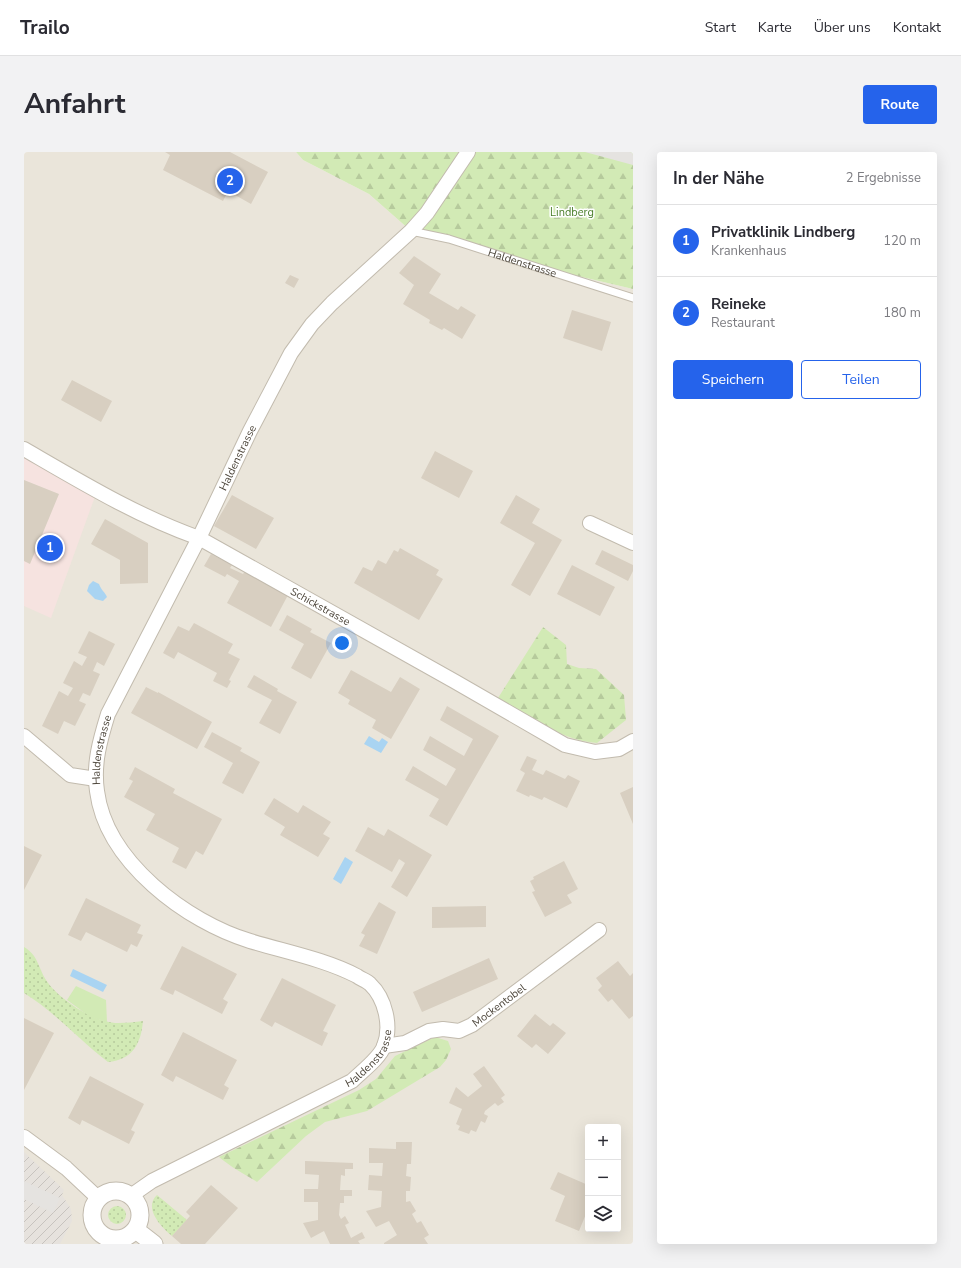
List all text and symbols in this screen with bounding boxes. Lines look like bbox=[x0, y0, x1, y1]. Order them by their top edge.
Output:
text: Trailo bbox=[20, 15, 70, 41]
text: Start bbox=[705, 18, 736, 37]
text: Karte bbox=[758, 18, 792, 37]
text: Über uns bbox=[814, 18, 871, 37]
text: Kontakt bbox=[893, 18, 941, 37]
text: Anfahrt bbox=[24, 85, 125, 123]
button: Route bbox=[863, 85, 937, 124]
pin: 2 bbox=[217, 166, 243, 196]
text: In der Nähe bbox=[673, 167, 764, 190]
text: 2 Ergebnisse bbox=[846, 169, 921, 187]
park label: Lindberg bbox=[550, 205, 594, 220]
text: Privatklinik Lindberg bbox=[711, 222, 855, 242]
text: 1 bbox=[682, 232, 690, 250]
text: 120 m bbox=[883, 232, 921, 250]
text: Krankenhaus bbox=[711, 242, 786, 260]
street label: Haldenstrasse bbox=[486, 245, 559, 281]
text: Reineke bbox=[711, 294, 766, 314]
text: 2 bbox=[682, 304, 690, 322]
text: 180 m bbox=[883, 304, 921, 322]
text: Restaurant bbox=[711, 314, 775, 332]
button: Speichern bbox=[673, 360, 793, 399]
button: Teilen bbox=[801, 360, 921, 399]
street label: Haldenstrasse bbox=[215, 422, 260, 493]
pin: 1 bbox=[37, 533, 63, 563]
street label: Schickstrasse bbox=[288, 583, 353, 629]
your location bbox=[332, 633, 352, 653]
street label: Haldenstrasse bbox=[88, 713, 115, 785]
street label: Mockentobel bbox=[469, 980, 529, 1030]
street label: Haldenstrasse bbox=[343, 1029, 395, 1091]
map controls bbox=[585, 1124, 621, 1232]
button: + bbox=[585, 1124, 621, 1160]
button: − bbox=[585, 1160, 621, 1196]
button: layers bbox=[585, 1196, 621, 1232]

